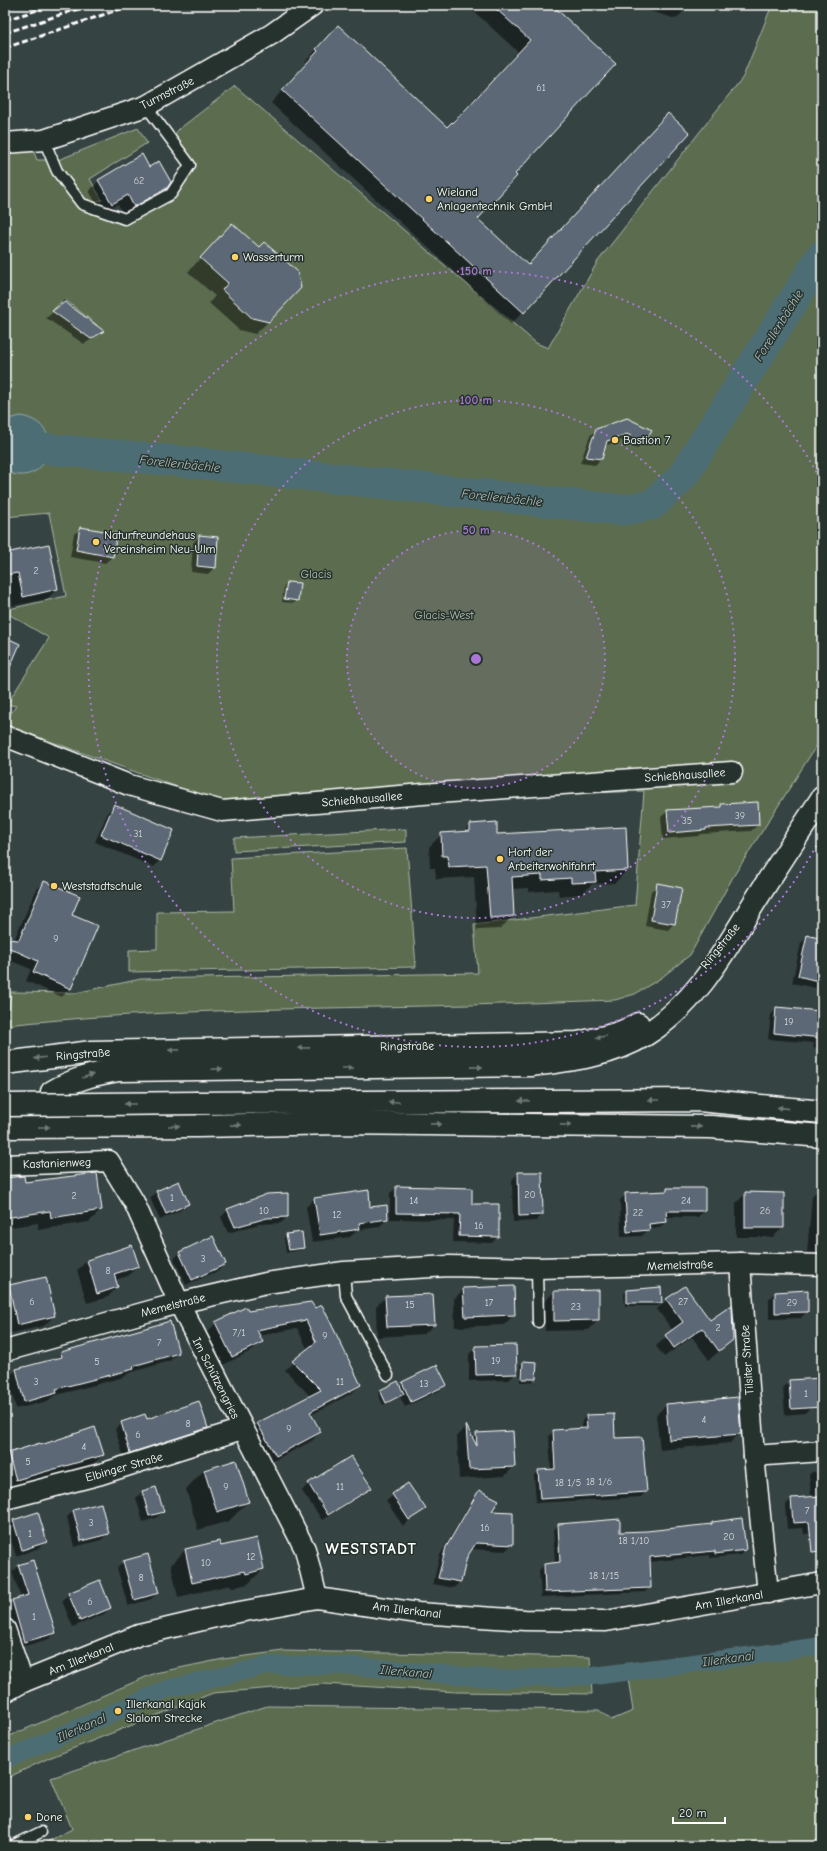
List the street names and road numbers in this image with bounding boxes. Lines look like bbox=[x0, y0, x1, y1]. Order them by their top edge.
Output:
street label: Turmstraße bbox=[138, 73, 196, 113]
street label: Schießhausallee bbox=[644, 765, 726, 785]
street label: Schießhausallee bbox=[321, 788, 403, 810]
street label: Ringstraße bbox=[697, 920, 743, 972]
street label: Ringstraße bbox=[380, 1039, 434, 1053]
street label: Ringstraße bbox=[55, 1045, 111, 1063]
street label: Kastanienweg bbox=[23, 1155, 91, 1171]
street label: Memelstraße bbox=[647, 1257, 713, 1273]
street label: Memelstraße bbox=[139, 1290, 207, 1320]
street label: Tilsiter Straße bbox=[738, 1324, 756, 1396]
street label: Im Schützengries bbox=[189, 1335, 243, 1421]
street label: Elbinger Straße bbox=[84, 1449, 164, 1485]
street label: Am Illerkanal bbox=[694, 1587, 764, 1613]
street label: Am Illerkanal bbox=[372, 1599, 442, 1621]
street label: Am Illerkanal bbox=[46, 1640, 116, 1678]

